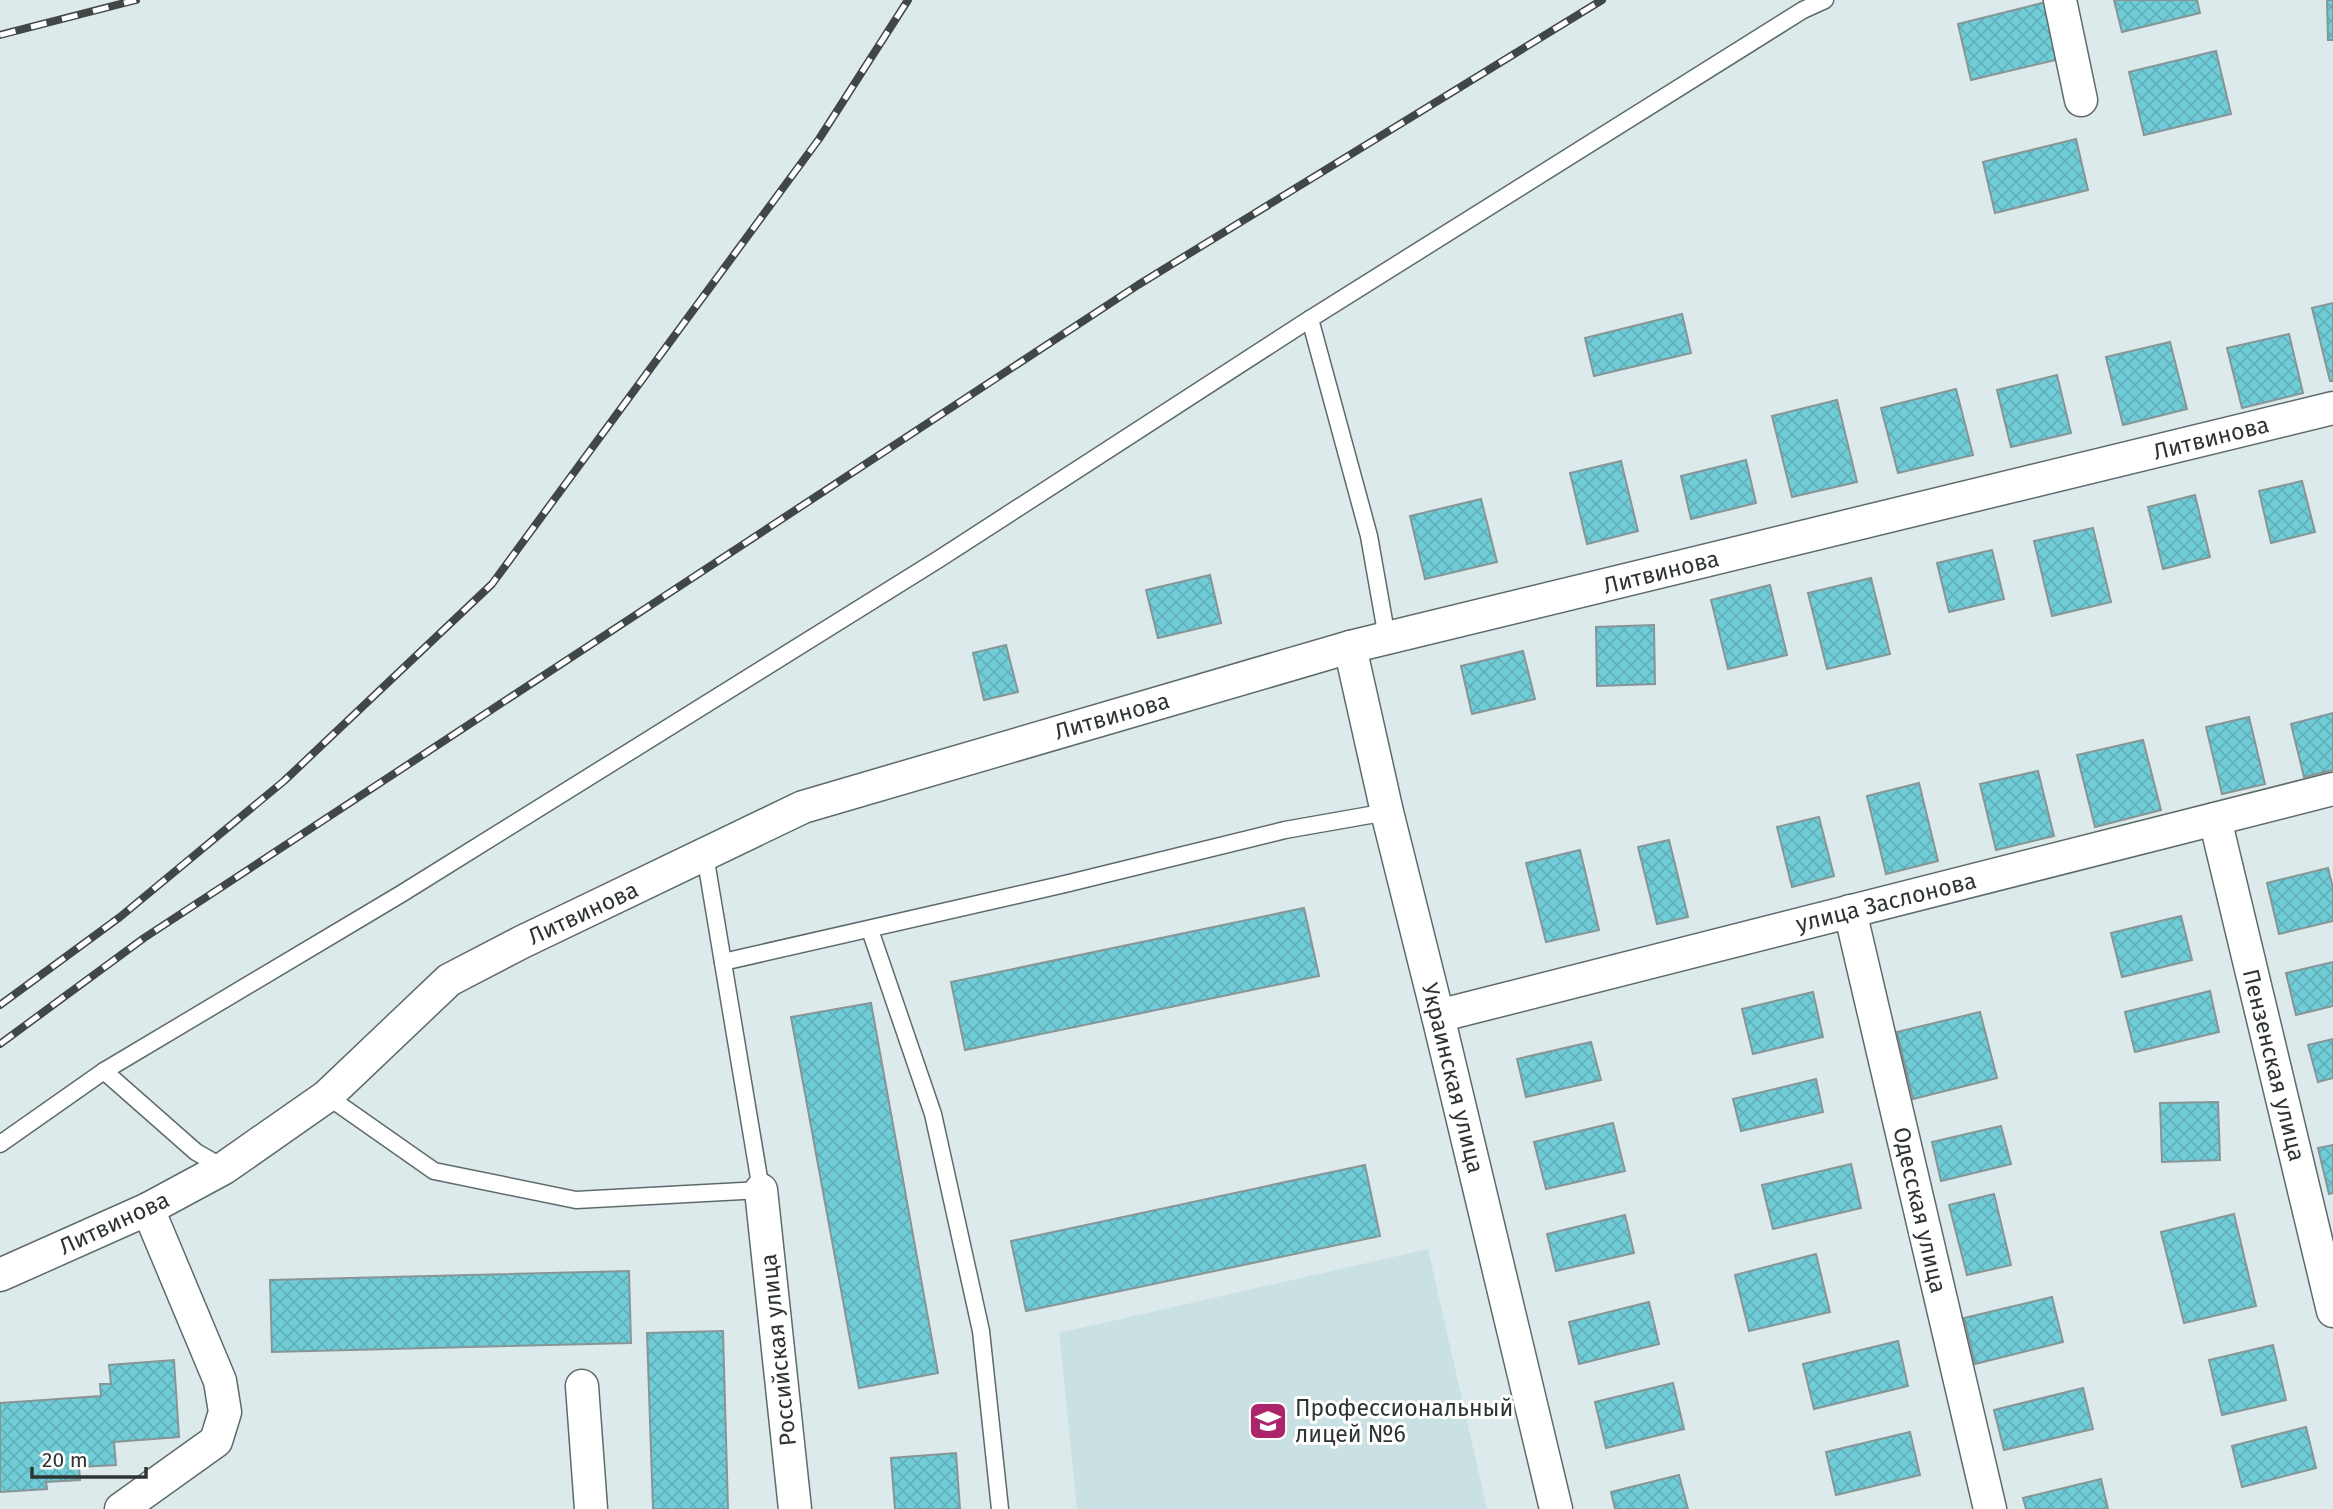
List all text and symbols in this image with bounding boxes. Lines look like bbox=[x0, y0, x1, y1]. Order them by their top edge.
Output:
street label: Литвинова bbox=[2150, 410, 2272, 466]
street label: Литвинова bbox=[1600, 544, 1722, 600]
street label: Литвинова bbox=[1051, 686, 1173, 746]
street label: улица Заслонова bbox=[1793, 866, 1979, 938]
street label: Литвинова bbox=[523, 875, 643, 951]
street label: Пензенская улица bbox=[2237, 966, 2311, 1164]
street label: Украинская улица bbox=[1416, 980, 1490, 1176]
street label: Одесская улица bbox=[1887, 1124, 1953, 1296]
street label: Литвинова bbox=[54, 1185, 174, 1261]
street label: Российская улица bbox=[754, 1252, 802, 1448]
place label: Профессиональный лицей №6 bbox=[1295, 1394, 1513, 1448]
school or university icon: Профессиональный лицей №6 bbox=[1247, 1400, 1289, 1442]
scale bar bbox=[32, 1436, 145, 1480]
text: 20 m bbox=[42, 1447, 88, 1473]

